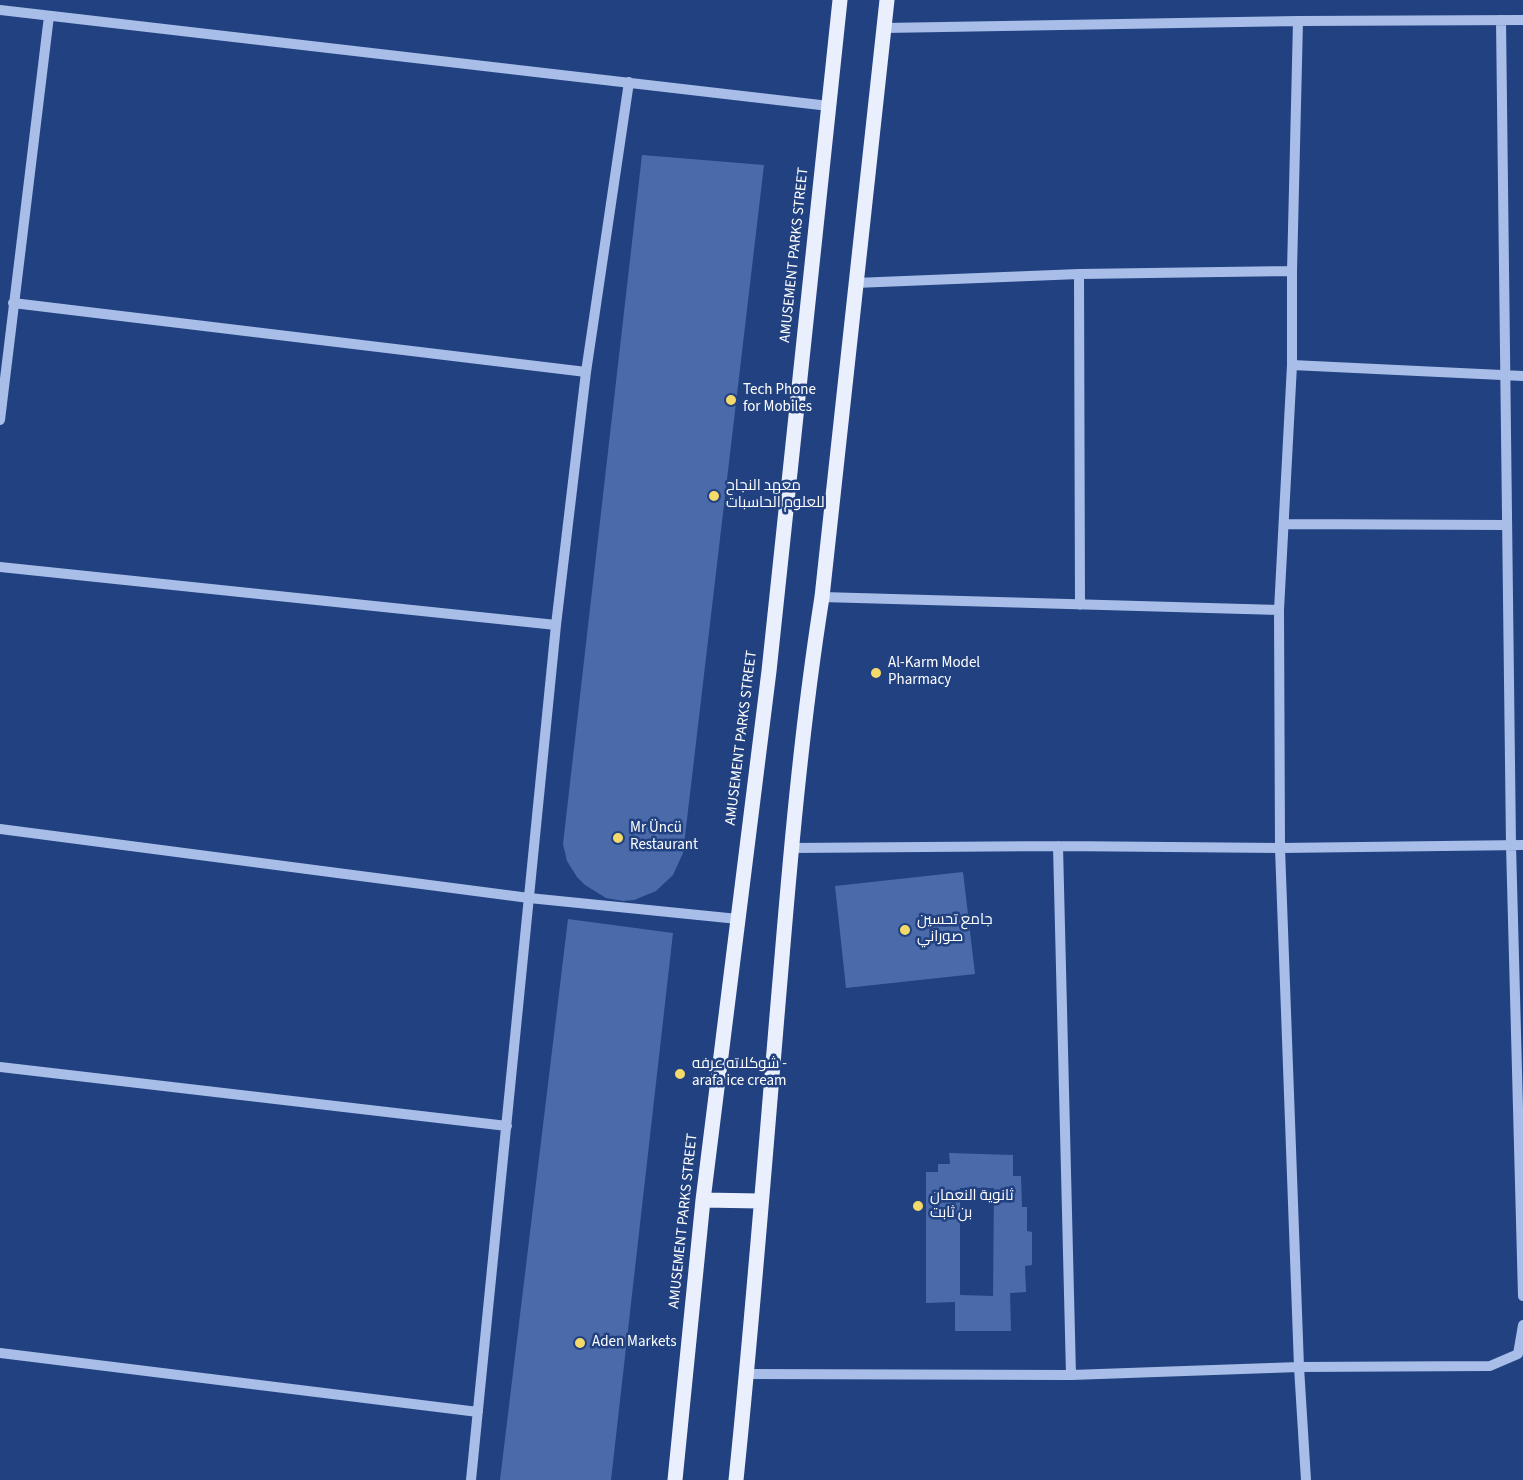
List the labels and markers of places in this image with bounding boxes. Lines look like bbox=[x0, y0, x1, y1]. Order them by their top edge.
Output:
place label: Tech Phone for Mobiles bbox=[743, 382, 816, 417]
marker: Tech Phone for Mobiles bbox=[724, 393, 738, 407]
place label: معهد النجاح للعلوم الحاسبات bbox=[726, 478, 825, 513]
marker: معهد النجاح للعلوم الحاسبات bbox=[707, 489, 721, 503]
place label: Al-Karm Model Pharmacy bbox=[888, 655, 980, 690]
marker: Al-Karm Model Pharmacy bbox=[869, 666, 883, 680]
place label: Mr Üncü Restaurant bbox=[630, 820, 698, 855]
marker: Mr Üncü Restaurant bbox=[611, 831, 625, 845]
place label: جامع تحسين صوراني bbox=[917, 912, 993, 947]
marker: جامع تحسين صوراني bbox=[898, 923, 912, 937]
place label: شوكلاته عرفه - arafa ice cream bbox=[692, 1056, 787, 1091]
marker: شوكلاته عرفه - arafa ice cream bbox=[673, 1067, 687, 1081]
place label: ثانوية النعمان بن ثابت bbox=[930, 1188, 1013, 1223]
marker: ثانوية النعمان بن ثابت bbox=[911, 1199, 925, 1213]
place label: Aden Markets bbox=[592, 1334, 676, 1352]
marker: Aden Markets bbox=[573, 1336, 587, 1350]

